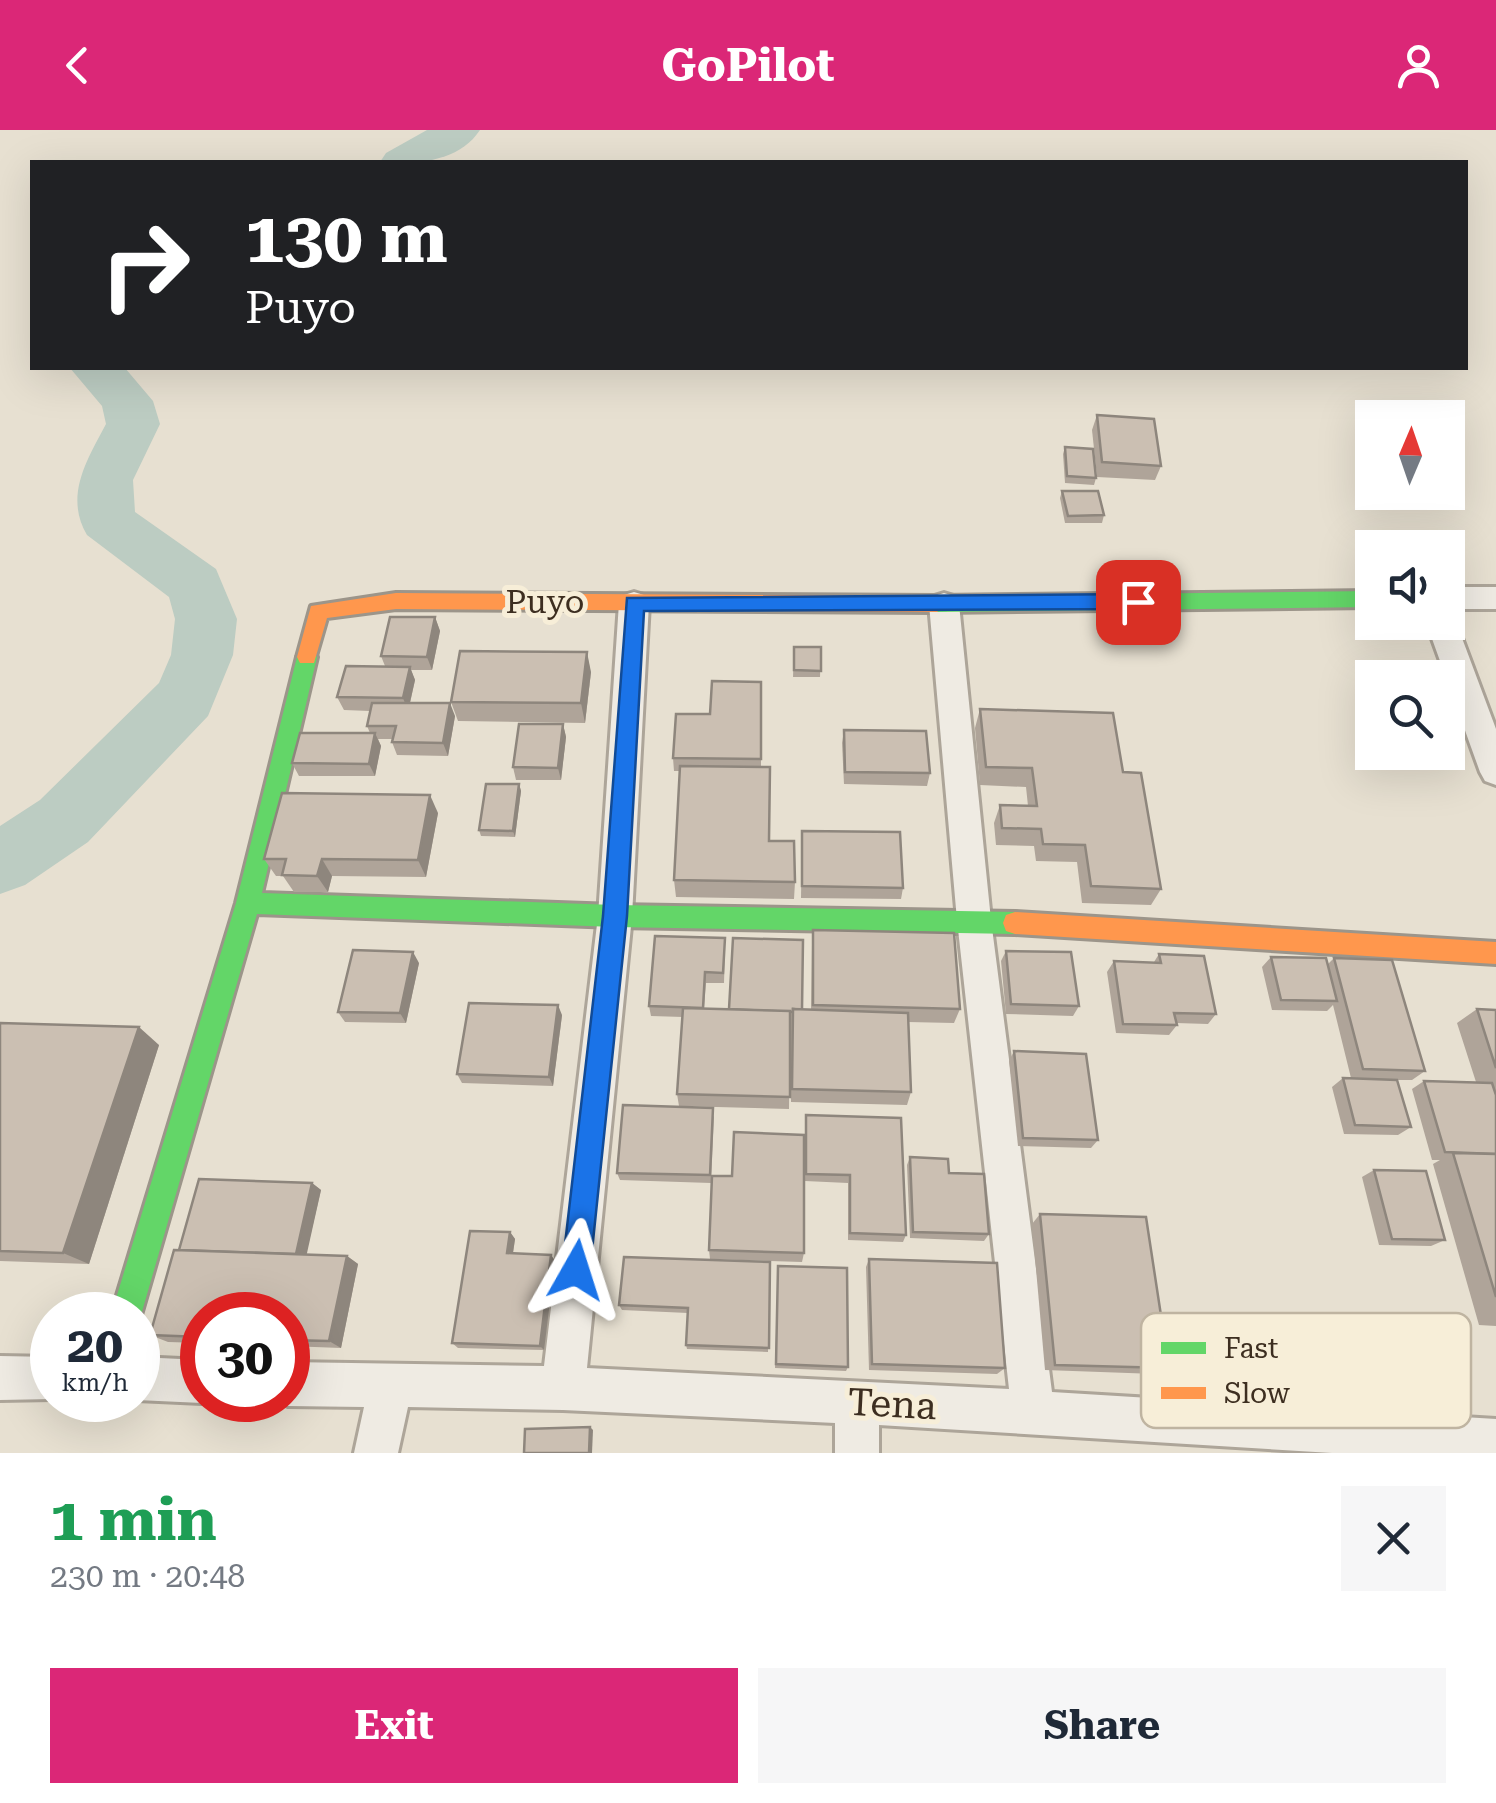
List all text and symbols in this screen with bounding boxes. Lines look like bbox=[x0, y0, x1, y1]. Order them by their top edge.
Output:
icon: back bbox=[50, 38, 105, 93]
icon: person bbox=[1391, 38, 1446, 93]
text: GoPilot bbox=[661, 39, 835, 92]
text: 130 m bbox=[245, 197, 448, 279]
icon: right bbox=[80, 200, 210, 330]
text: Puyo bbox=[245, 281, 356, 334]
north arrow bbox=[1355, 400, 1465, 510]
map controls bbox=[1355, 400, 1465, 770]
button: sound bbox=[1355, 530, 1465, 640]
pin bbox=[1096, 560, 1181, 645]
icon: arrive bbox=[1111, 575, 1166, 630]
street label: Puyo bbox=[506, 583, 584, 621]
button: search bbox=[1355, 660, 1465, 770]
position arrow bbox=[524, 1218, 628, 1322]
speed limit sign: 30 bbox=[180, 1292, 310, 1422]
legend bbox=[1141, 1313, 1471, 1428]
text: 20 bbox=[67, 1316, 123, 1374]
text: Fast bbox=[1224, 1332, 1278, 1365]
text: km/h bbox=[62, 1368, 128, 1397]
text: Slow bbox=[1224, 1377, 1291, 1410]
street label: Tena bbox=[846, 1380, 938, 1428]
text: 1 min bbox=[50, 1484, 217, 1555]
button: close bbox=[1341, 1486, 1446, 1591]
text: 230 m · 20:48 bbox=[50, 1557, 245, 1595]
button: Exit bbox=[50, 1668, 738, 1783]
button: Share bbox=[758, 1668, 1446, 1783]

